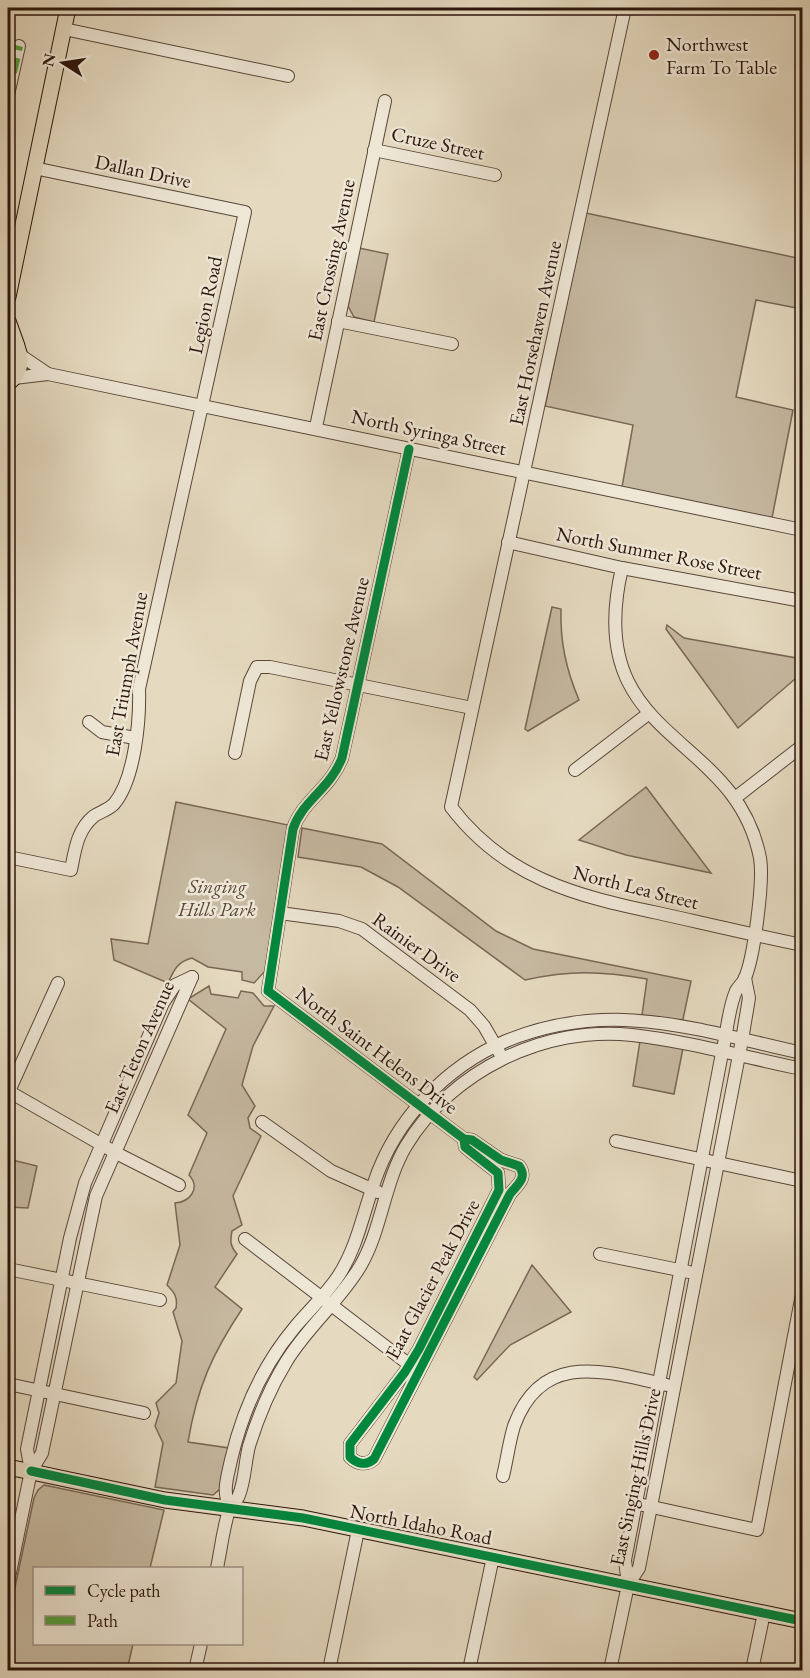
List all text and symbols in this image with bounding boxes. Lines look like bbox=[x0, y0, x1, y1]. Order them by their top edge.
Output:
place label: Northwest Farm To Table bbox=[666, 31, 777, 80]
north arrow bbox=[33, 33, 93, 93]
marker: Northwest Farm To Table bbox=[647, 48, 661, 62]
text: N bbox=[37, 51, 60, 69]
street label: Cruze Street bbox=[389, 120, 488, 166]
street label: Dallan Drive bbox=[92, 148, 194, 194]
street label: East Crossing Avenue bbox=[301, 177, 361, 343]
street label: East Horsehaven Avenue bbox=[503, 238, 567, 428]
street label: Legion Road bbox=[182, 253, 228, 356]
street label: North Syringa Street bbox=[349, 403, 510, 461]
street label: North Summer Rose Street bbox=[554, 520, 765, 586]
street label: East Yellowstone Avenue bbox=[307, 574, 375, 764]
street label: East Triumph Avenue bbox=[99, 590, 153, 758]
street label: North Lea Street bbox=[571, 859, 702, 915]
park label: Singing Hills Park bbox=[177, 873, 256, 922]
street label: Rainier Drive bbox=[367, 906, 467, 988]
street label: East Teton Avenue bbox=[98, 976, 180, 1117]
street label: North Saint Helens Drive bbox=[291, 981, 463, 1120]
street label: Eaat Glacier Peak Drive bbox=[379, 1194, 485, 1364]
street label: East Singing Hills Drive bbox=[603, 1386, 667, 1568]
street label: North Idaho Road bbox=[348, 1498, 495, 1551]
legend bbox=[33, 1567, 243, 1645]
text: Cycle path bbox=[87, 1579, 161, 1602]
text: Path bbox=[87, 1609, 118, 1632]

